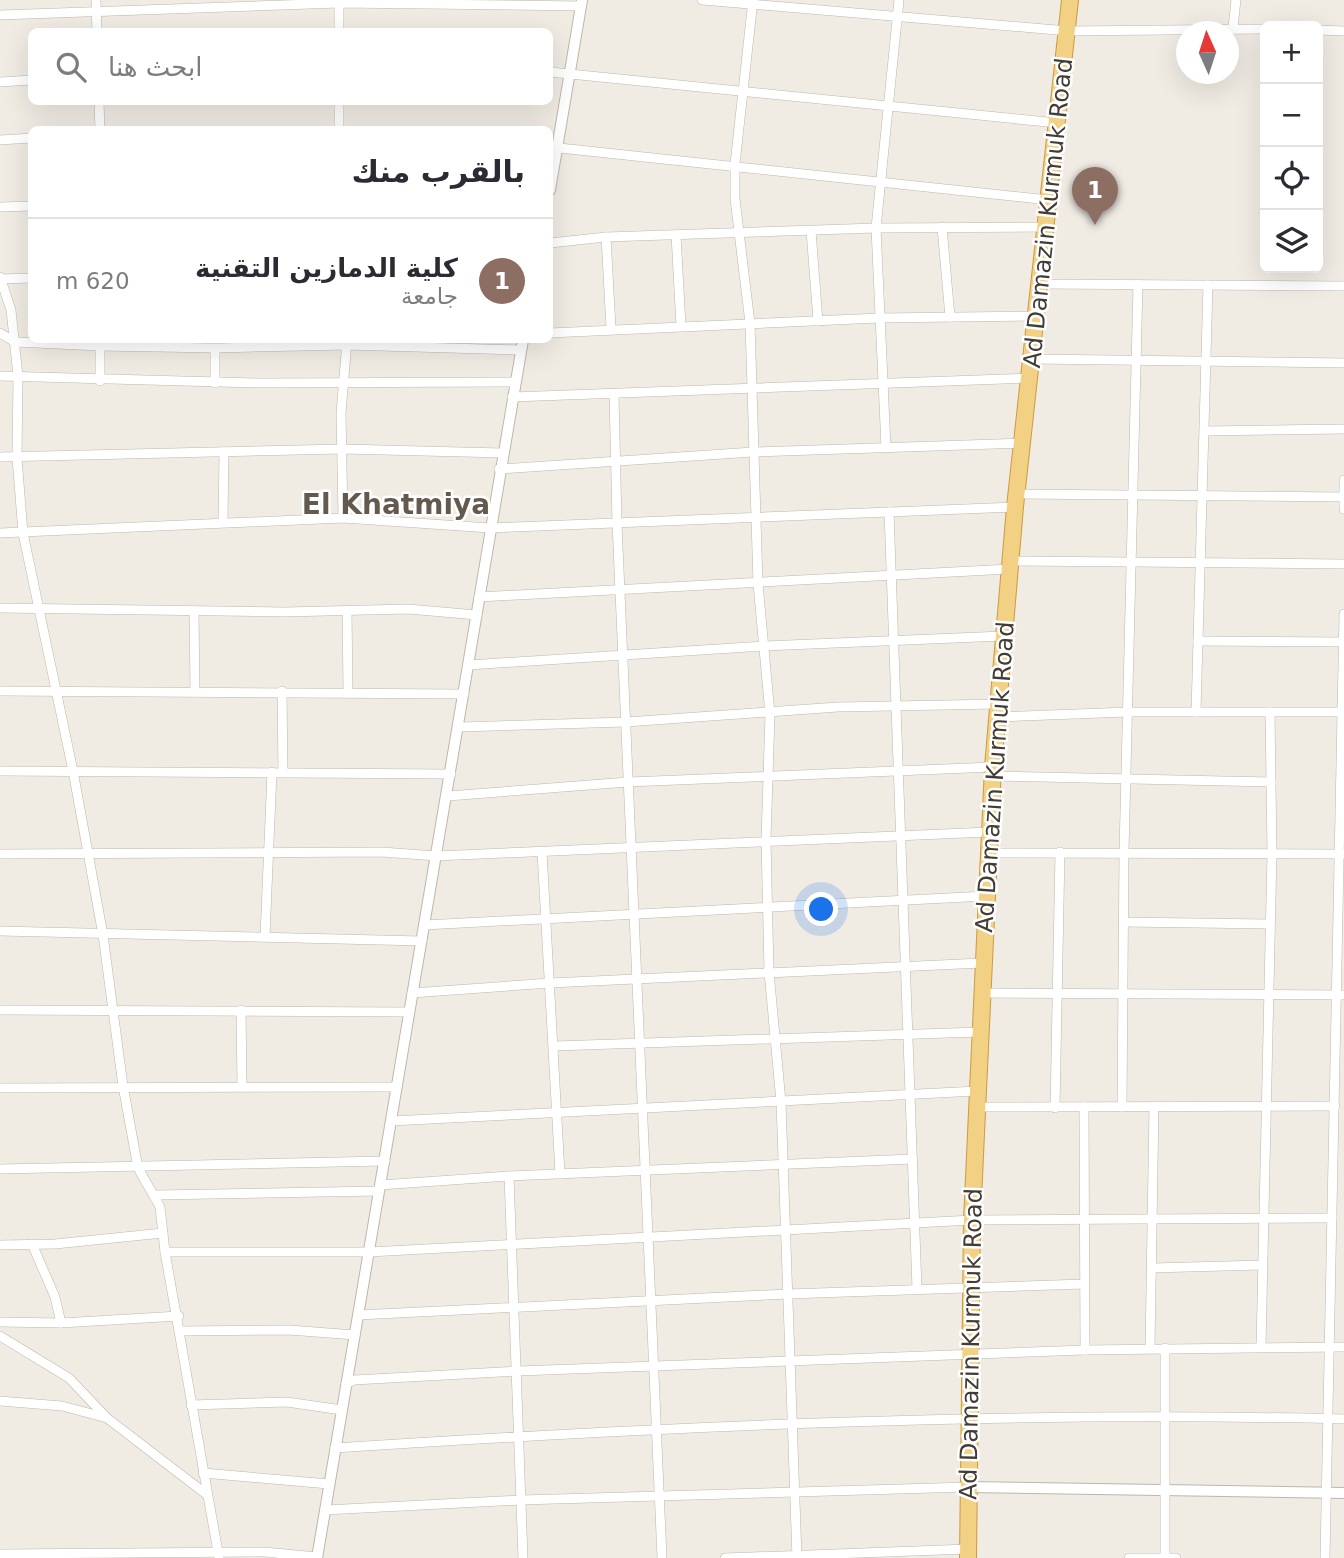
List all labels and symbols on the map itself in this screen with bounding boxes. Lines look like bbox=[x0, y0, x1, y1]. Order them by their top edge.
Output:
north arrow bbox=[1176, 21, 1239, 84]
street label: Ad Damazin Kurmuk Road bbox=[1018, 56, 1078, 370]
pin: 1 bbox=[1072, 167, 1118, 225]
district label: El Khatmiya bbox=[302, 488, 490, 521]
street label: Ad Damazin Kurmuk Road bbox=[970, 621, 1020, 933]
your location bbox=[804, 892, 838, 926]
street label: Ad Damazin Kurmuk Road bbox=[954, 1188, 988, 1500]

